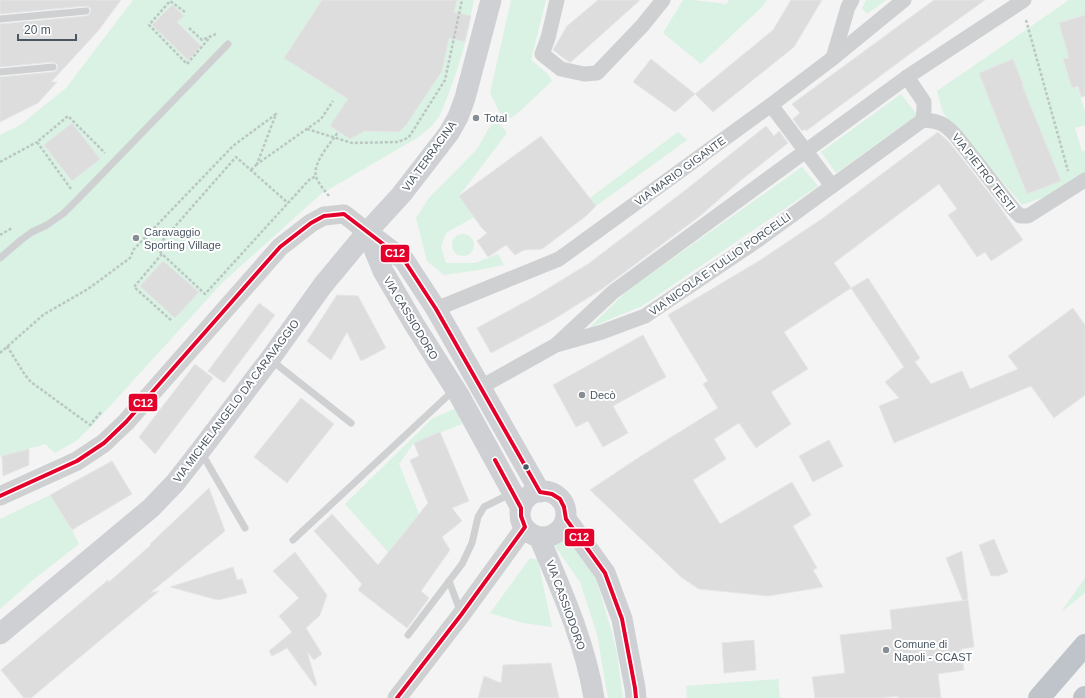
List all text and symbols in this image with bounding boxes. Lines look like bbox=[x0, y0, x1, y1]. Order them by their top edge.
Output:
scale bar bbox=[18, 16, 76, 42]
text: 20 m bbox=[24, 23, 51, 37]
place label: Total bbox=[484, 112, 507, 124]
marker: Total bbox=[471, 113, 481, 123]
street label: VIA TERRACINA bbox=[400, 118, 459, 193]
street label: VIA PIETRO TESTI bbox=[950, 131, 1018, 213]
street label: VIA MARIO GIGANTE bbox=[632, 134, 728, 208]
street label: VIA NICOLA E TULLIO PORCELLI bbox=[647, 210, 793, 318]
place label: Caravaggio Sporting Village bbox=[144, 226, 221, 251]
marker: Caravaggio Sporting Village bbox=[131, 233, 141, 243]
line badge: C12 bbox=[380, 244, 410, 263]
text: C12 bbox=[385, 247, 405, 259]
street label: VIA CASSIODORO bbox=[381, 274, 441, 362]
street label: VIA MICHELANGELO DA CARAVAGGIO bbox=[171, 317, 301, 485]
place label: Decò bbox=[590, 389, 616, 401]
marker: Decò bbox=[577, 390, 587, 400]
line badge: C12 bbox=[128, 393, 158, 412]
text: C12 bbox=[133, 397, 153, 409]
unlabelled marker bbox=[521, 462, 531, 472]
line badge: C12 bbox=[564, 528, 595, 547]
text: C12 bbox=[569, 531, 589, 543]
street label: VIA CASSIODORO bbox=[544, 558, 588, 652]
place label: Comune di Napoli - CCAST bbox=[894, 638, 973, 663]
marker: Comune di Napoli - CCAST bbox=[881, 645, 891, 655]

